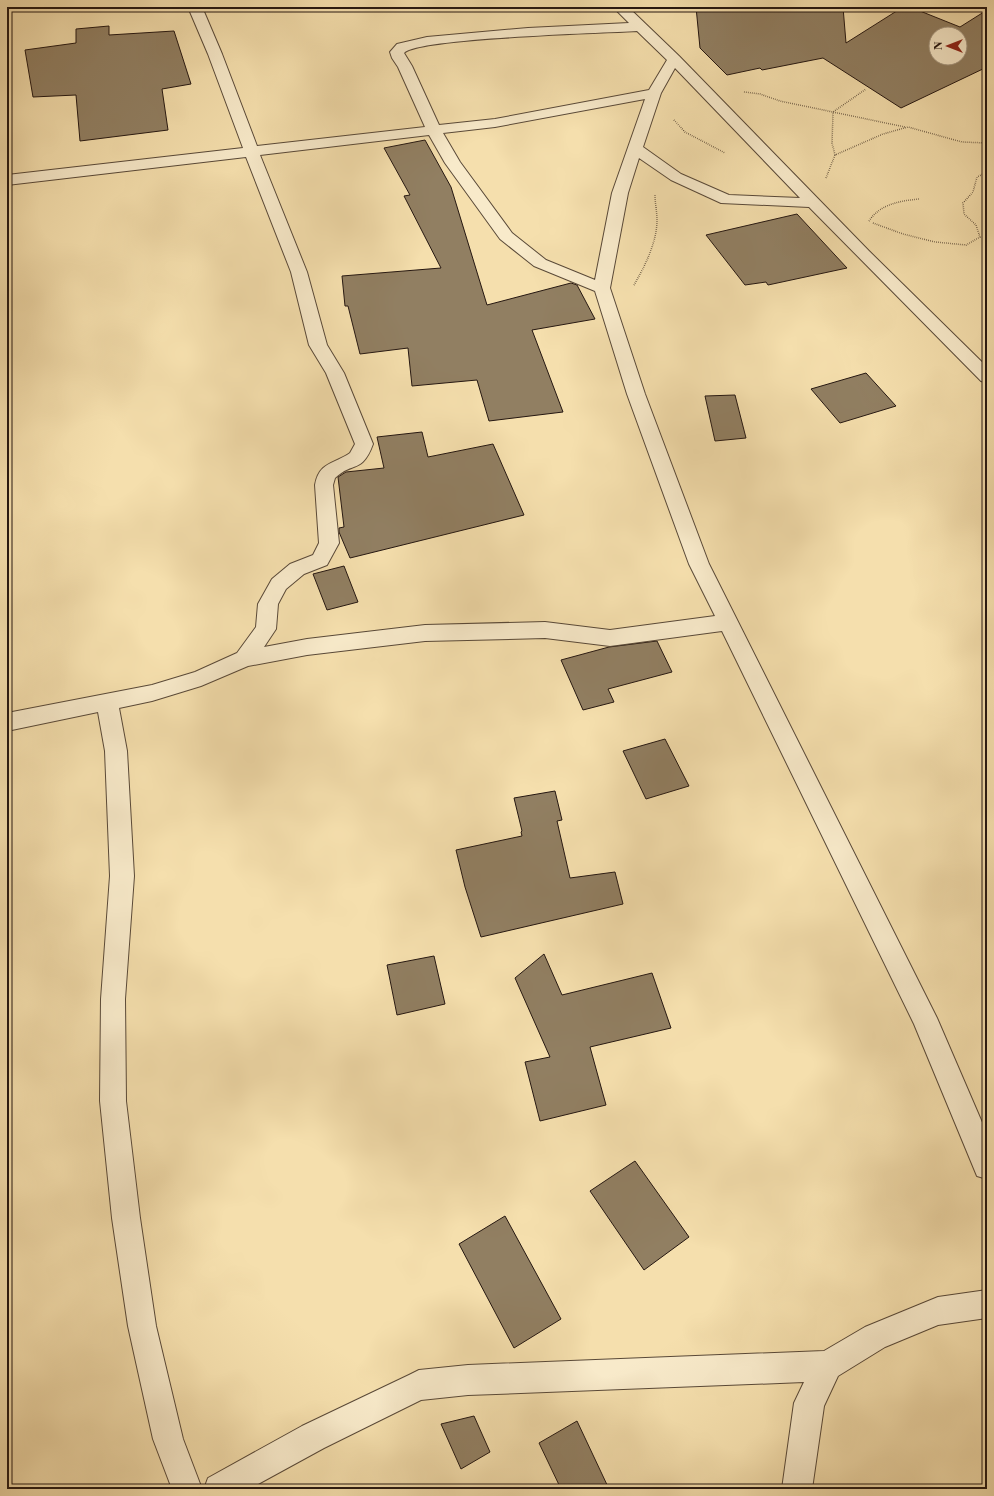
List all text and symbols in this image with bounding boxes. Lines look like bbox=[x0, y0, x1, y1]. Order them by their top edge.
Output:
north arrow bbox=[928, 26, 968, 66]
text: N bbox=[932, 41, 946, 50]

